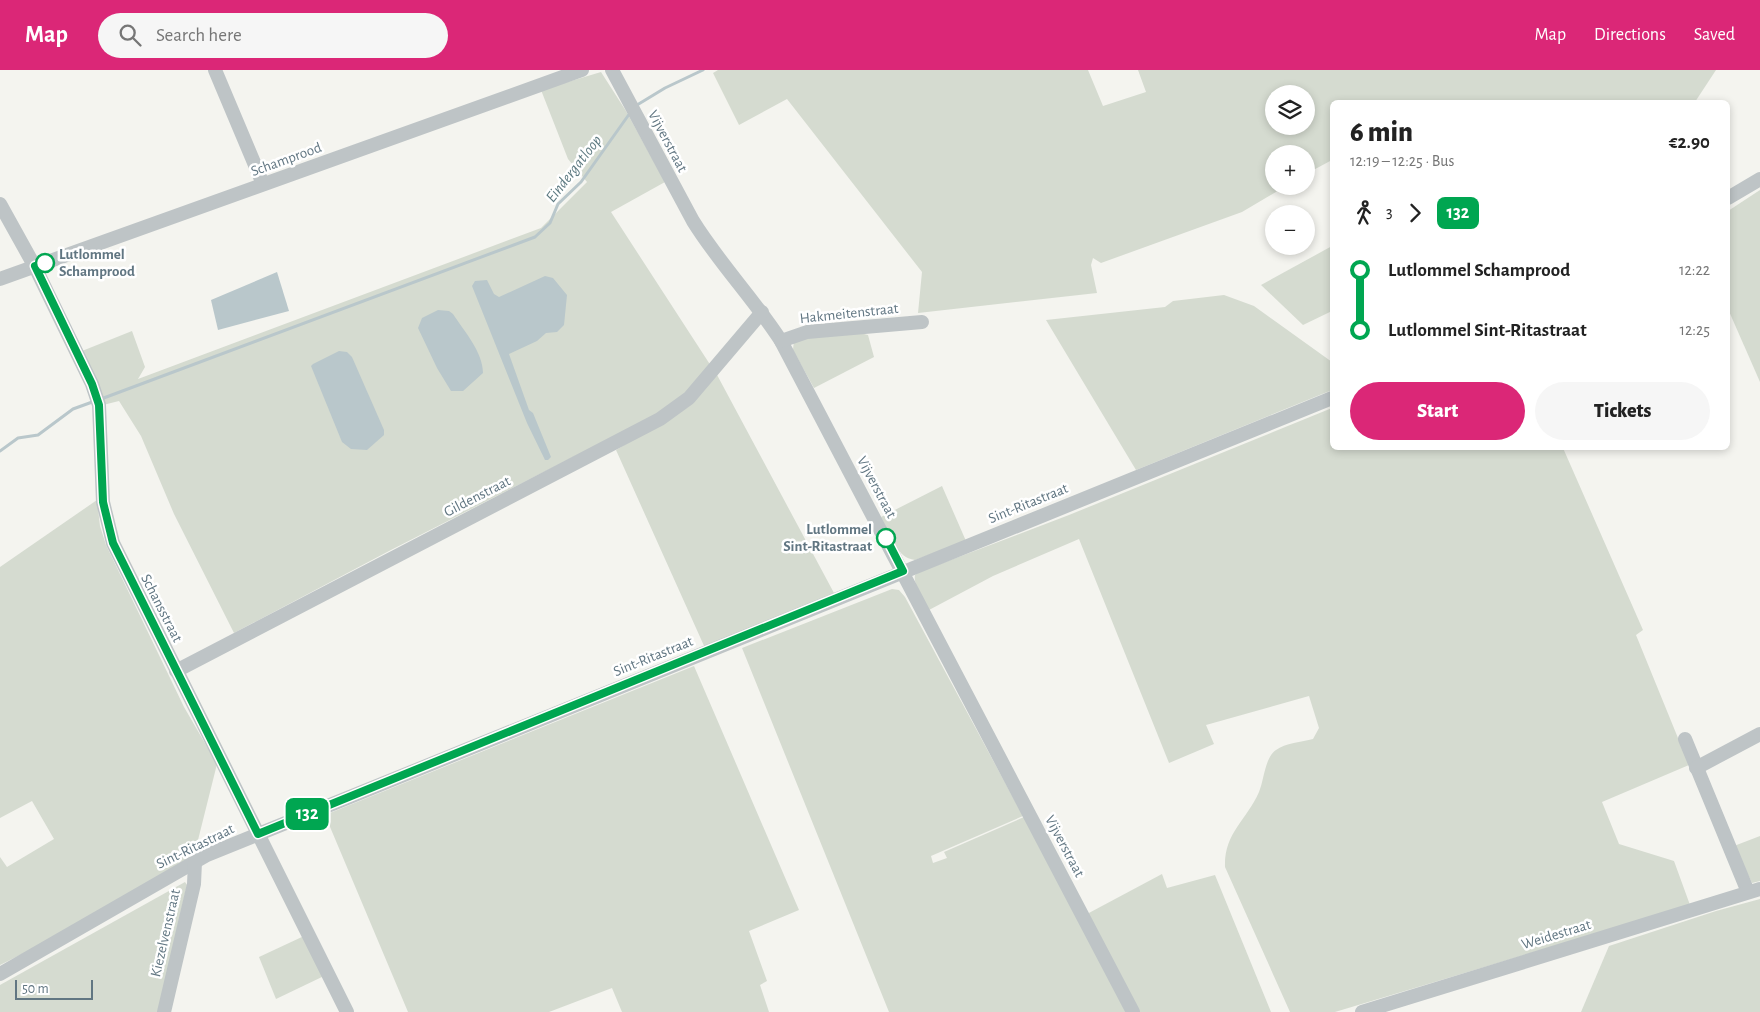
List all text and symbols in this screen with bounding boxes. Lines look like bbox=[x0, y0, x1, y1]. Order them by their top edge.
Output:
search box bbox=[98, 13, 448, 58]
icon: search bbox=[116, 21, 144, 49]
text: Map bbox=[25, 23, 68, 47]
text: Search here bbox=[156, 26, 242, 45]
text: Map bbox=[1535, 26, 1566, 44]
text: Directions bbox=[1594, 26, 1666, 44]
text: Saved bbox=[1694, 26, 1735, 44]
map controls bbox=[1265, 85, 1315, 255]
button: layers bbox=[1265, 85, 1315, 135]
street label: Vijverstraat bbox=[645, 108, 690, 175]
text: 6 min bbox=[1350, 119, 1413, 147]
water label: Eindergatloop bbox=[543, 132, 606, 206]
text: €2.90 bbox=[1669, 133, 1710, 152]
street label: Schamprood bbox=[249, 140, 324, 179]
button: + bbox=[1265, 145, 1315, 195]
text: 12:19 – 12:25 · Bus bbox=[1350, 153, 1454, 169]
icon: walk bbox=[1350, 199, 1378, 227]
icon: forward bbox=[1401, 199, 1429, 227]
text: 3 bbox=[1386, 204, 1393, 220]
text: 132 bbox=[1447, 204, 1469, 222]
button: − bbox=[1265, 205, 1315, 255]
place label: Lutlommel Schamprood bbox=[59, 247, 135, 279]
marker: Lutlommel Schamprood bbox=[35, 253, 55, 273]
text: Lutlommel Schamprood bbox=[1388, 261, 1570, 280]
text: 12:22 bbox=[1679, 262, 1710, 278]
street label: Hakmeitenstraat bbox=[799, 301, 899, 326]
text: Lutlommel Sint-Ritastraat bbox=[1388, 321, 1587, 340]
text: 12:25 bbox=[1680, 322, 1710, 338]
button: Start bbox=[1350, 382, 1525, 440]
button: Tickets bbox=[1535, 382, 1710, 440]
street label: Vijverstraat bbox=[854, 454, 899, 521]
street label: Gildenstraat bbox=[442, 473, 513, 520]
street label: Sint-Ritastraat bbox=[986, 481, 1070, 526]
place label: Lutlommel Sint-Ritastraat bbox=[783, 522, 872, 554]
marker: Lutlommel Sint-Ritastraat bbox=[876, 528, 896, 548]
street label: Schansstraat bbox=[138, 572, 185, 645]
street label: Sint-Ritastraat bbox=[611, 634, 695, 679]
line badge: 132 bbox=[278, 798, 336, 830]
text: 132 bbox=[296, 805, 318, 823]
street label: Vijverstraat bbox=[1042, 813, 1087, 880]
street label: Sint-Ritastraat bbox=[154, 821, 237, 872]
street label: Kiezelvenstraat bbox=[148, 887, 183, 979]
street label: Weidestraat bbox=[1520, 917, 1593, 952]
scale bar bbox=[15, 977, 92, 1000]
text: 50 m bbox=[22, 982, 49, 996]

